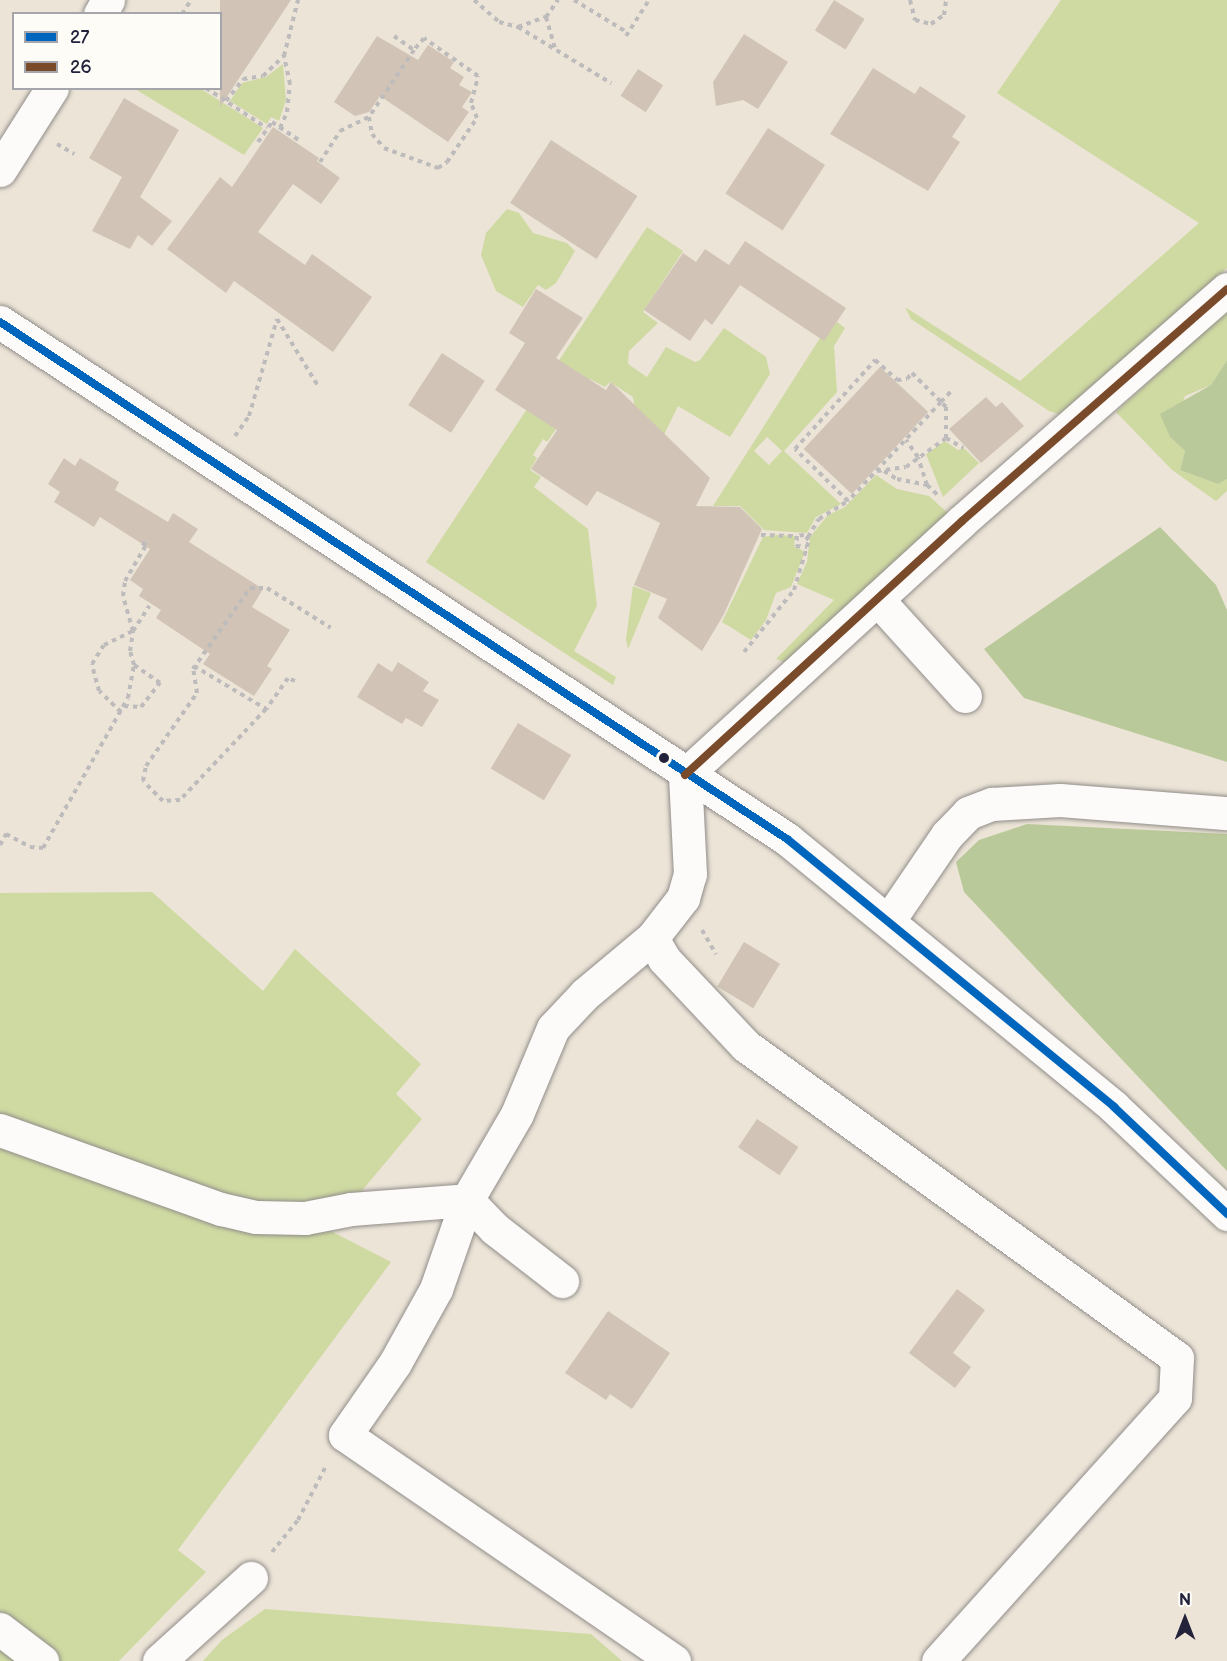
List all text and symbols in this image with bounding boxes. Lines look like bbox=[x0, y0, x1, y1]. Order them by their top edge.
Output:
legend bbox=[12, 12, 222, 90]
text: 27 bbox=[70, 27, 89, 48]
text: 26 bbox=[70, 57, 92, 78]
unlabelled marker bbox=[658, 752, 670, 764]
north arrow bbox=[1155, 1589, 1215, 1649]
text: N bbox=[1179, 1591, 1191, 1610]

